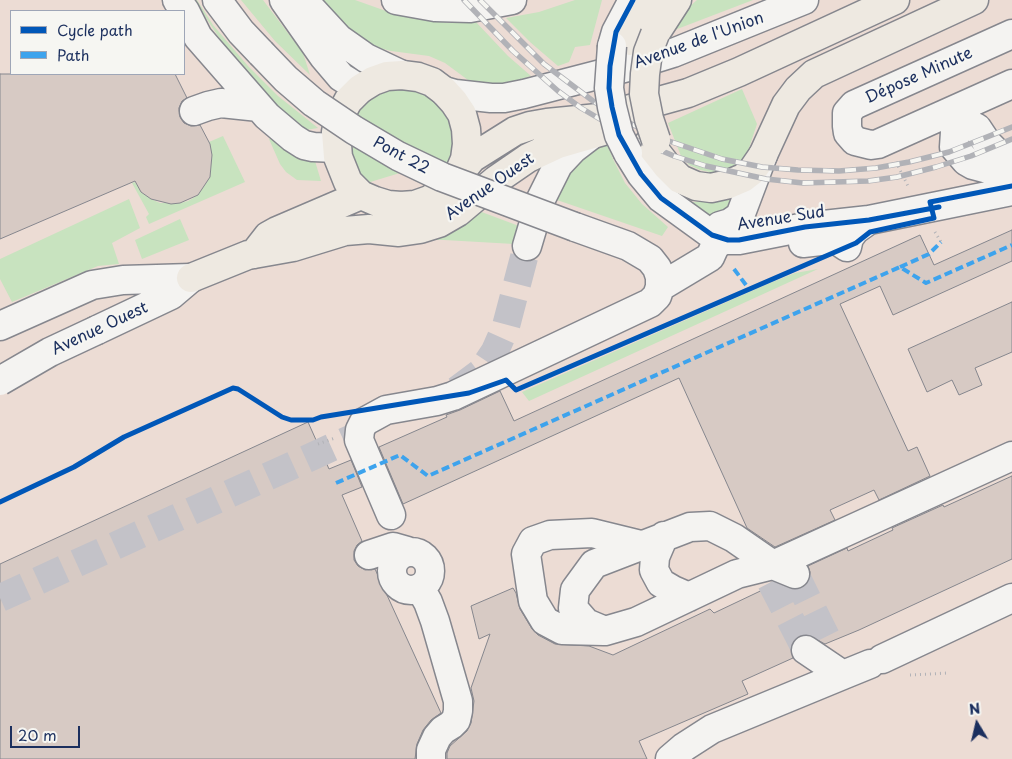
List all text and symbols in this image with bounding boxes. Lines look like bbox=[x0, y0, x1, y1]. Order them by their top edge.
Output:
street label: Avenue de l'Union bbox=[632, 9, 766, 73]
legend bbox=[10, 10, 185, 75]
text: Cycle path bbox=[57, 18, 133, 41]
text: Path bbox=[57, 43, 89, 66]
street label: Dépose Minute bbox=[862, 44, 976, 108]
street label: Pont 22 bbox=[370, 133, 432, 179]
street label: Avenue Ouest bbox=[442, 149, 538, 225]
street label: Avenue Sud bbox=[736, 203, 826, 235]
street label: Avenue Ouest bbox=[49, 298, 151, 360]
text: N bbox=[967, 697, 982, 720]
north arrow bbox=[952, 699, 1002, 749]
scale bar bbox=[12, 716, 82, 748]
text: 20 m bbox=[18, 723, 57, 746]

